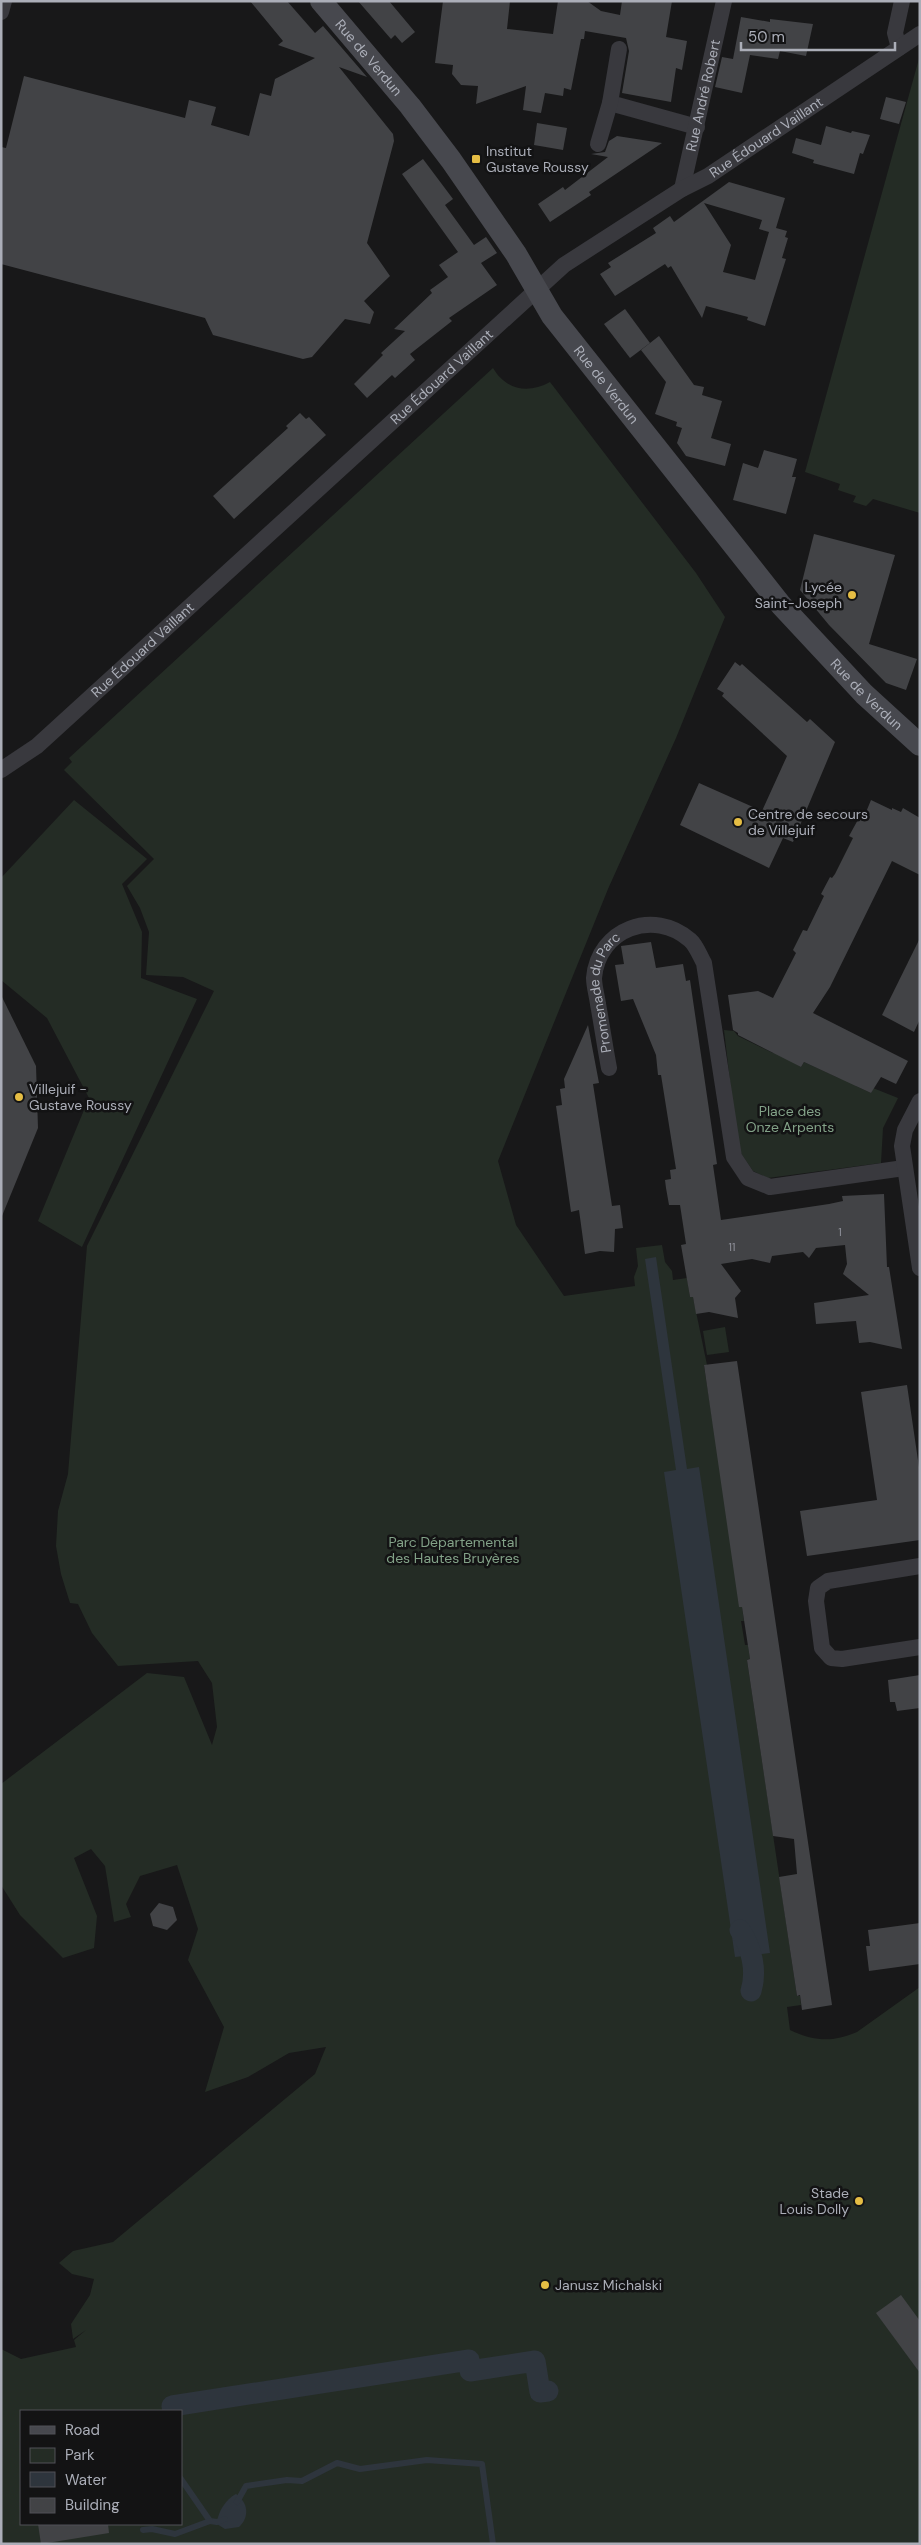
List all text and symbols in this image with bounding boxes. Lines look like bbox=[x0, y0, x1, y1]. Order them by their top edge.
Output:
street label: Rue de Verdun bbox=[331, 16, 406, 99]
scale bar bbox=[741, 20, 895, 52]
text: 50 m bbox=[748, 27, 785, 47]
street label: Rue André Robert bbox=[682, 38, 724, 153]
street label: Rue Édouard Vaillant bbox=[706, 93, 826, 182]
place label: Institut Gustave Roussy bbox=[486, 142, 589, 176]
marker: Institut Gustave Roussy bbox=[470, 153, 482, 165]
street label: Rue Édouard Vaillant bbox=[386, 325, 497, 428]
street label: Rue de Verdun bbox=[570, 342, 643, 427]
place label: Lycée Saint-Joseph bbox=[755, 578, 842, 612]
marker: Lycée Saint-Joseph bbox=[846, 589, 858, 601]
street label: Rue Édouard Vaillant bbox=[87, 598, 198, 701]
street label: Rue de Verdun bbox=[827, 655, 907, 734]
place label: Centre de secours de Villejuif bbox=[748, 805, 868, 839]
marker: Centre de secours de Villejuif bbox=[732, 816, 744, 828]
street label: Promenade du Parc bbox=[585, 928, 624, 1054]
place label: Villejuif - Gustave Roussy bbox=[29, 1080, 132, 1114]
marker: Villejuif - Gustave Roussy bbox=[13, 1091, 25, 1103]
park label: Place des Onze Arpents bbox=[746, 1102, 834, 1136]
house number: 1 bbox=[838, 1225, 842, 1239]
house number: 11 bbox=[729, 1240, 735, 1254]
park label: Parc Départemental des Hautes Bruyères bbox=[386, 1533, 520, 1567]
place label: Stade Louis Dolly bbox=[780, 2184, 849, 2218]
marker: Stade Louis Dolly bbox=[853, 2195, 865, 2207]
place label: Janusz Michalski bbox=[555, 2276, 662, 2294]
marker: Janusz Michalski bbox=[539, 2279, 551, 2291]
legend bbox=[20, 2410, 182, 2525]
text: Road bbox=[65, 2420, 100, 2440]
text: Park bbox=[65, 2445, 95, 2465]
text: Water bbox=[65, 2470, 107, 2490]
text: Building bbox=[65, 2495, 120, 2515]

